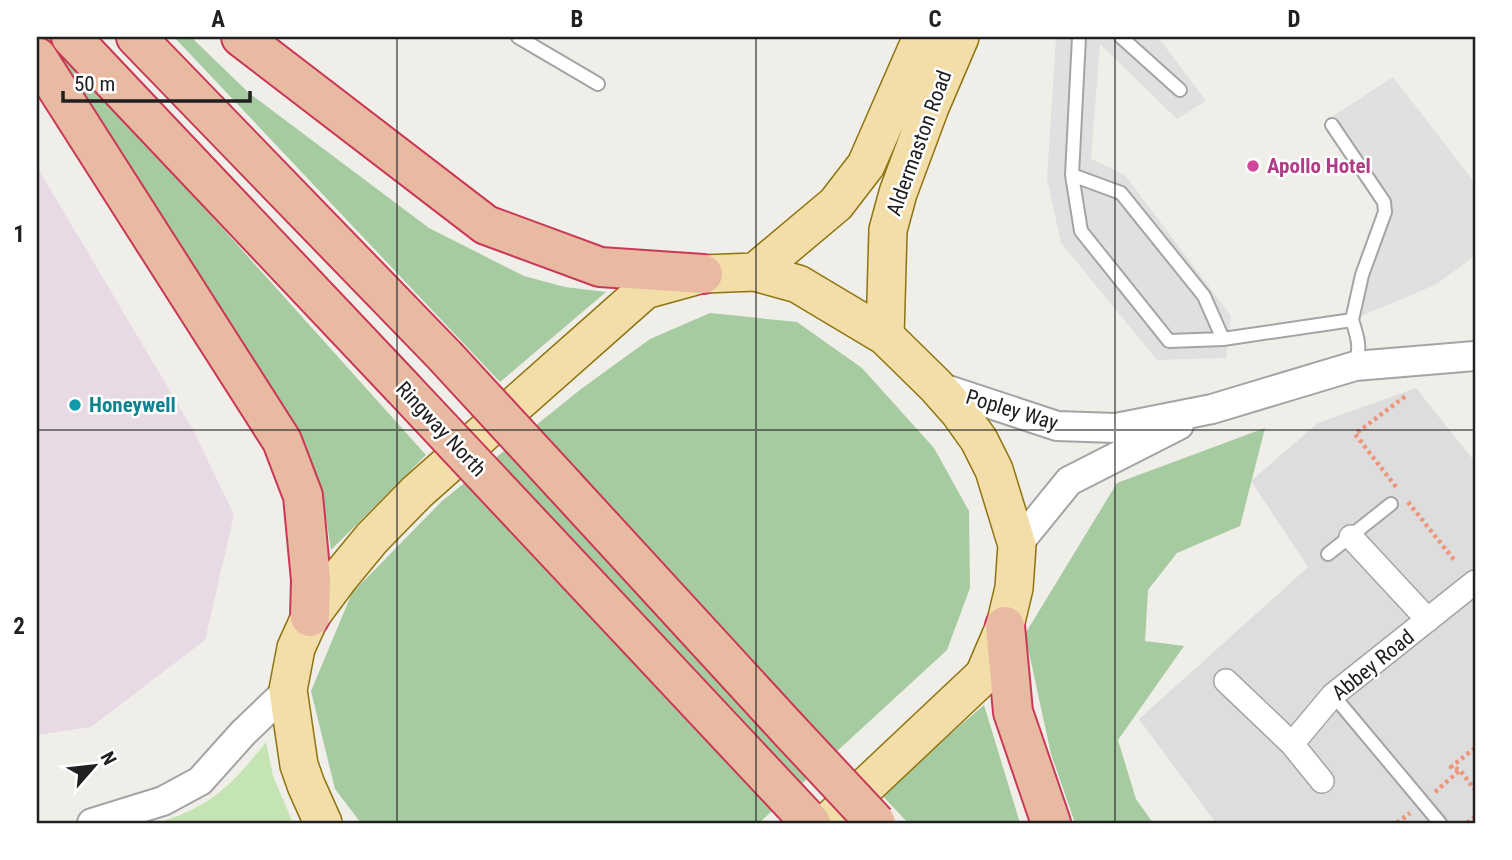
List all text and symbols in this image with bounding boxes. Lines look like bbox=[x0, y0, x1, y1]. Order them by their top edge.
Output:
text: A bbox=[211, 6, 225, 33]
text: B bbox=[571, 6, 583, 33]
text: C bbox=[928, 6, 942, 33]
text: D bbox=[1288, 6, 1301, 33]
scale bar bbox=[63, 60, 250, 104]
street label: Aldermaston Road bbox=[882, 67, 956, 219]
text: 50 m bbox=[74, 72, 115, 96]
place label: Apollo Hotel bbox=[1267, 154, 1371, 178]
marker: Apollo Hotel bbox=[1245, 158, 1261, 174]
text: 1 bbox=[13, 221, 25, 248]
street label: Ringway North bbox=[391, 377, 491, 481]
street label: Popley Way bbox=[963, 385, 1061, 435]
place label: Honeywell bbox=[89, 393, 176, 417]
marker: Honeywell bbox=[67, 397, 83, 413]
text: 2 bbox=[13, 613, 25, 640]
street label: Abbey Road bbox=[1327, 625, 1419, 705]
north arrow bbox=[60, 730, 130, 800]
text: N bbox=[96, 748, 121, 769]

